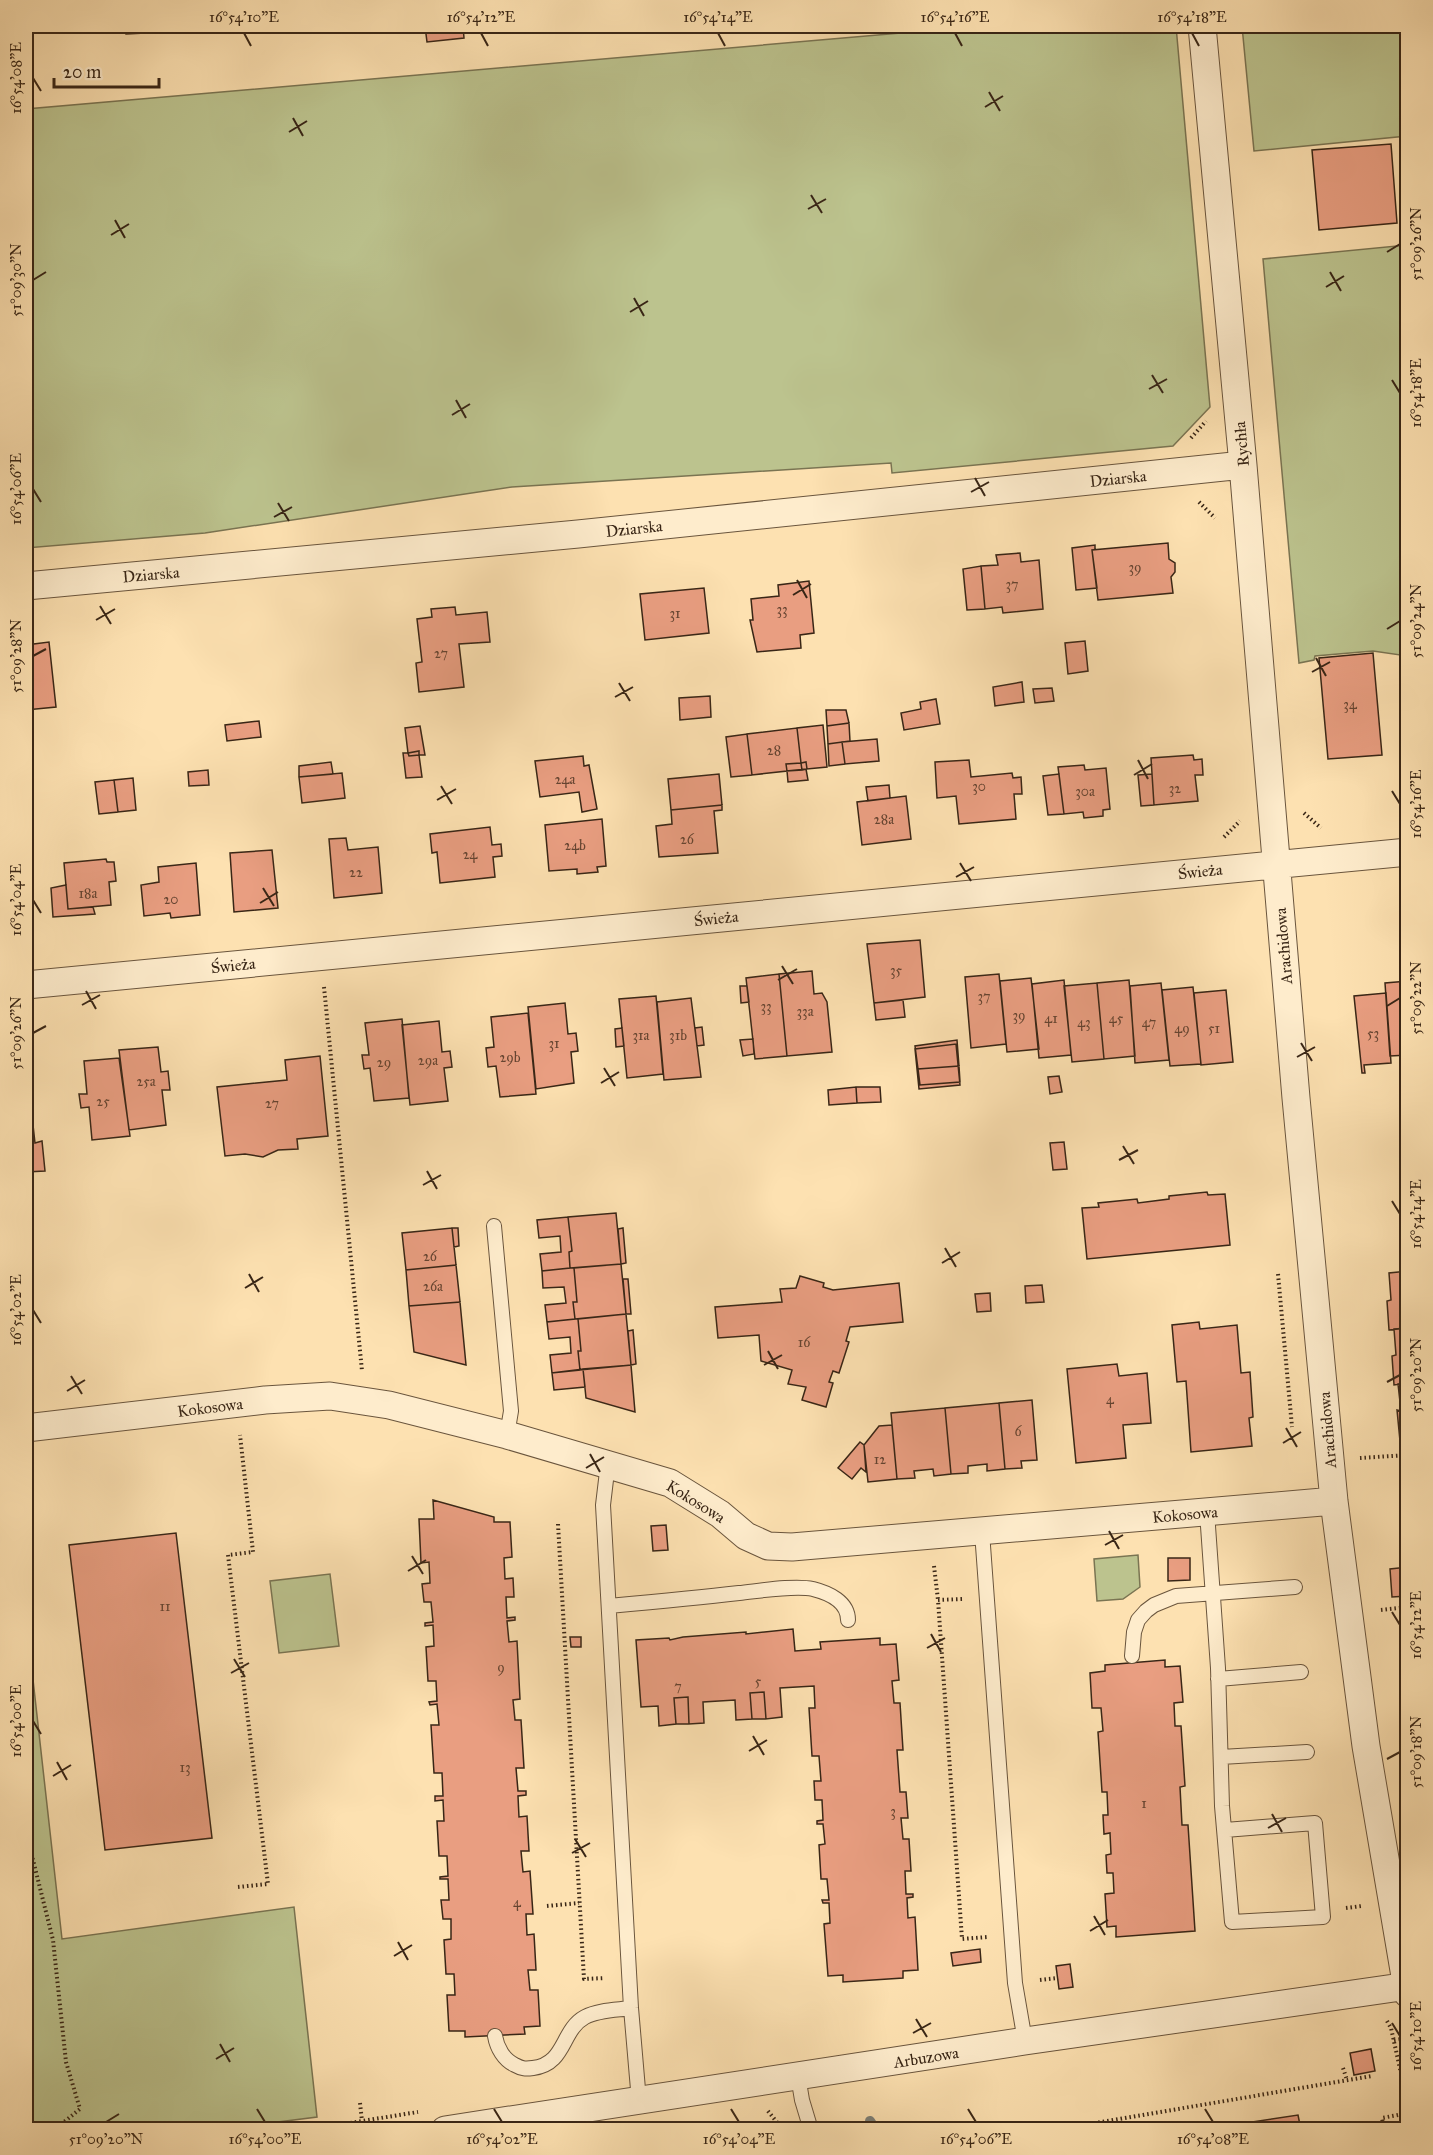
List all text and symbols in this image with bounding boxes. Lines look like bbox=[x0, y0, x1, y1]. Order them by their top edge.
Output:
text: 16°54'10"E bbox=[209, 8, 279, 26]
text: 16°54'12"E bbox=[447, 8, 516, 26]
text: 16°54'14"E bbox=[683, 8, 753, 26]
text: 16°54'16"E bbox=[921, 8, 990, 26]
text: 16°54'18"E bbox=[1157, 8, 1227, 26]
text: 16°54'08"E bbox=[7, 42, 25, 114]
scale bar bbox=[54, 51, 159, 89]
text: 20 m bbox=[63, 61, 101, 83]
text: 51°09'26"N bbox=[1407, 207, 1425, 281]
text: 51°09'30"N bbox=[7, 243, 25, 317]
text: 16°54'18"E bbox=[1407, 358, 1425, 428]
street label: Rychła bbox=[1230, 420, 1253, 467]
text: 16°54'06"E bbox=[7, 453, 25, 525]
street label: Dziarska bbox=[1089, 466, 1148, 491]
street label: Dziarska bbox=[605, 516, 664, 541]
house number: 39 bbox=[1128, 559, 1142, 576]
street label: Dziarska bbox=[122, 563, 181, 586]
house number: 37 bbox=[1005, 576, 1019, 593]
text: 51°09'24"N bbox=[1407, 584, 1425, 658]
house number: 33 bbox=[776, 601, 788, 618]
house number: 31 bbox=[669, 605, 681, 622]
text: 51°09'28"N bbox=[7, 619, 25, 693]
house number: 27 bbox=[434, 645, 448, 662]
house number: 34 bbox=[1343, 696, 1358, 713]
house number: 28 bbox=[767, 742, 781, 759]
text: 16°54'16"E bbox=[1407, 769, 1425, 838]
house number: 24a bbox=[555, 771, 575, 788]
house number: 30 bbox=[972, 778, 986, 795]
house number: 32 bbox=[1169, 780, 1181, 797]
house number: 30a bbox=[1075, 783, 1095, 800]
house number: 28a bbox=[874, 811, 894, 828]
house number: 26 bbox=[680, 831, 695, 848]
house number: 24b bbox=[564, 837, 586, 854]
house number: 24 bbox=[463, 846, 479, 863]
street label: Świeża bbox=[1177, 858, 1224, 883]
text: 16°54'04"E bbox=[7, 864, 25, 936]
house number: 22 bbox=[349, 864, 363, 881]
house number: 18a bbox=[79, 885, 98, 902]
house number: 20 bbox=[163, 891, 179, 908]
street label: Świeża bbox=[693, 905, 740, 930]
street label: Arachidowa bbox=[1271, 907, 1296, 986]
street label: Świeża bbox=[210, 952, 257, 977]
text: 51°09'22"N bbox=[1407, 961, 1425, 1035]
house number: 35 bbox=[890, 962, 903, 979]
house number: 37 bbox=[977, 988, 991, 1005]
text: 51°09'26"N bbox=[7, 996, 25, 1070]
house number: 33 bbox=[760, 998, 772, 1015]
house number: 33a bbox=[796, 1003, 814, 1020]
house number: 39 bbox=[1012, 1007, 1026, 1024]
house number: 41 bbox=[1044, 1010, 1058, 1027]
house number: 45 bbox=[1109, 1010, 1124, 1027]
house number: 43 bbox=[1077, 1014, 1091, 1031]
house number: 47 bbox=[1142, 1014, 1156, 1031]
house number: 49 bbox=[1174, 1020, 1190, 1037]
house number: 51 bbox=[1208, 1020, 1220, 1037]
house number: 53 bbox=[1367, 1025, 1379, 1042]
house number: 31a bbox=[632, 1027, 650, 1044]
house number: 31b bbox=[669, 1027, 687, 1044]
house number: 31 bbox=[548, 1035, 560, 1052]
house number: 29b bbox=[499, 1049, 521, 1066]
house number: 29a bbox=[418, 1052, 438, 1069]
house number: 29 bbox=[377, 1054, 391, 1071]
house number: 25a bbox=[136, 1073, 156, 1090]
house number: 25 bbox=[96, 1093, 110, 1110]
house number: 27 bbox=[265, 1095, 279, 1112]
text: 16°54'14"E bbox=[1407, 1179, 1425, 1249]
house number: 26 bbox=[423, 1248, 438, 1265]
text: 16°54'02"E bbox=[7, 1274, 25, 1346]
house number: 26a bbox=[423, 1278, 443, 1295]
house number: 16 bbox=[798, 1334, 811, 1351]
text: 51°09'20"N bbox=[1407, 1337, 1425, 1412]
house number: 4 bbox=[1106, 1391, 1115, 1408]
street label: Arachidowa bbox=[1315, 1391, 1340, 1470]
street label: Kokosowa bbox=[176, 1394, 244, 1421]
house number: 6 bbox=[1014, 1423, 1022, 1440]
house number: 12 bbox=[874, 1451, 886, 1468]
street label: Kokosowa bbox=[663, 1476, 729, 1527]
street label: Kokosowa bbox=[1151, 1502, 1219, 1527]
text: 16°54'12"E bbox=[1407, 1590, 1425, 1659]
house number: 11 bbox=[159, 1598, 171, 1615]
house number: 9 bbox=[497, 1659, 505, 1676]
house number: 5 bbox=[755, 1673, 762, 1690]
house number: 7 bbox=[674, 1678, 682, 1695]
text: 16°54'00"E bbox=[7, 1684, 25, 1757]
text: 51°09'18"N bbox=[1407, 1715, 1425, 1788]
house number: 13 bbox=[179, 1759, 191, 1776]
house number: 1 bbox=[1141, 1795, 1147, 1812]
house number: 3 bbox=[890, 1803, 896, 1820]
house number: 4 bbox=[513, 1894, 522, 1911]
text: 16°54'10"E bbox=[1407, 2001, 1425, 2071]
street label: Arbuzowa bbox=[891, 2043, 960, 2072]
text: 51°09'20"N bbox=[69, 2130, 144, 2148]
text: 16°54'00"E bbox=[229, 2130, 302, 2148]
text: 16°54'02"E bbox=[466, 2130, 538, 2148]
text: 16°54'04"E bbox=[703, 2130, 775, 2148]
text: 16°54'06"E bbox=[940, 2130, 1012, 2148]
text: 16°54'08"E bbox=[1177, 2130, 1249, 2148]

